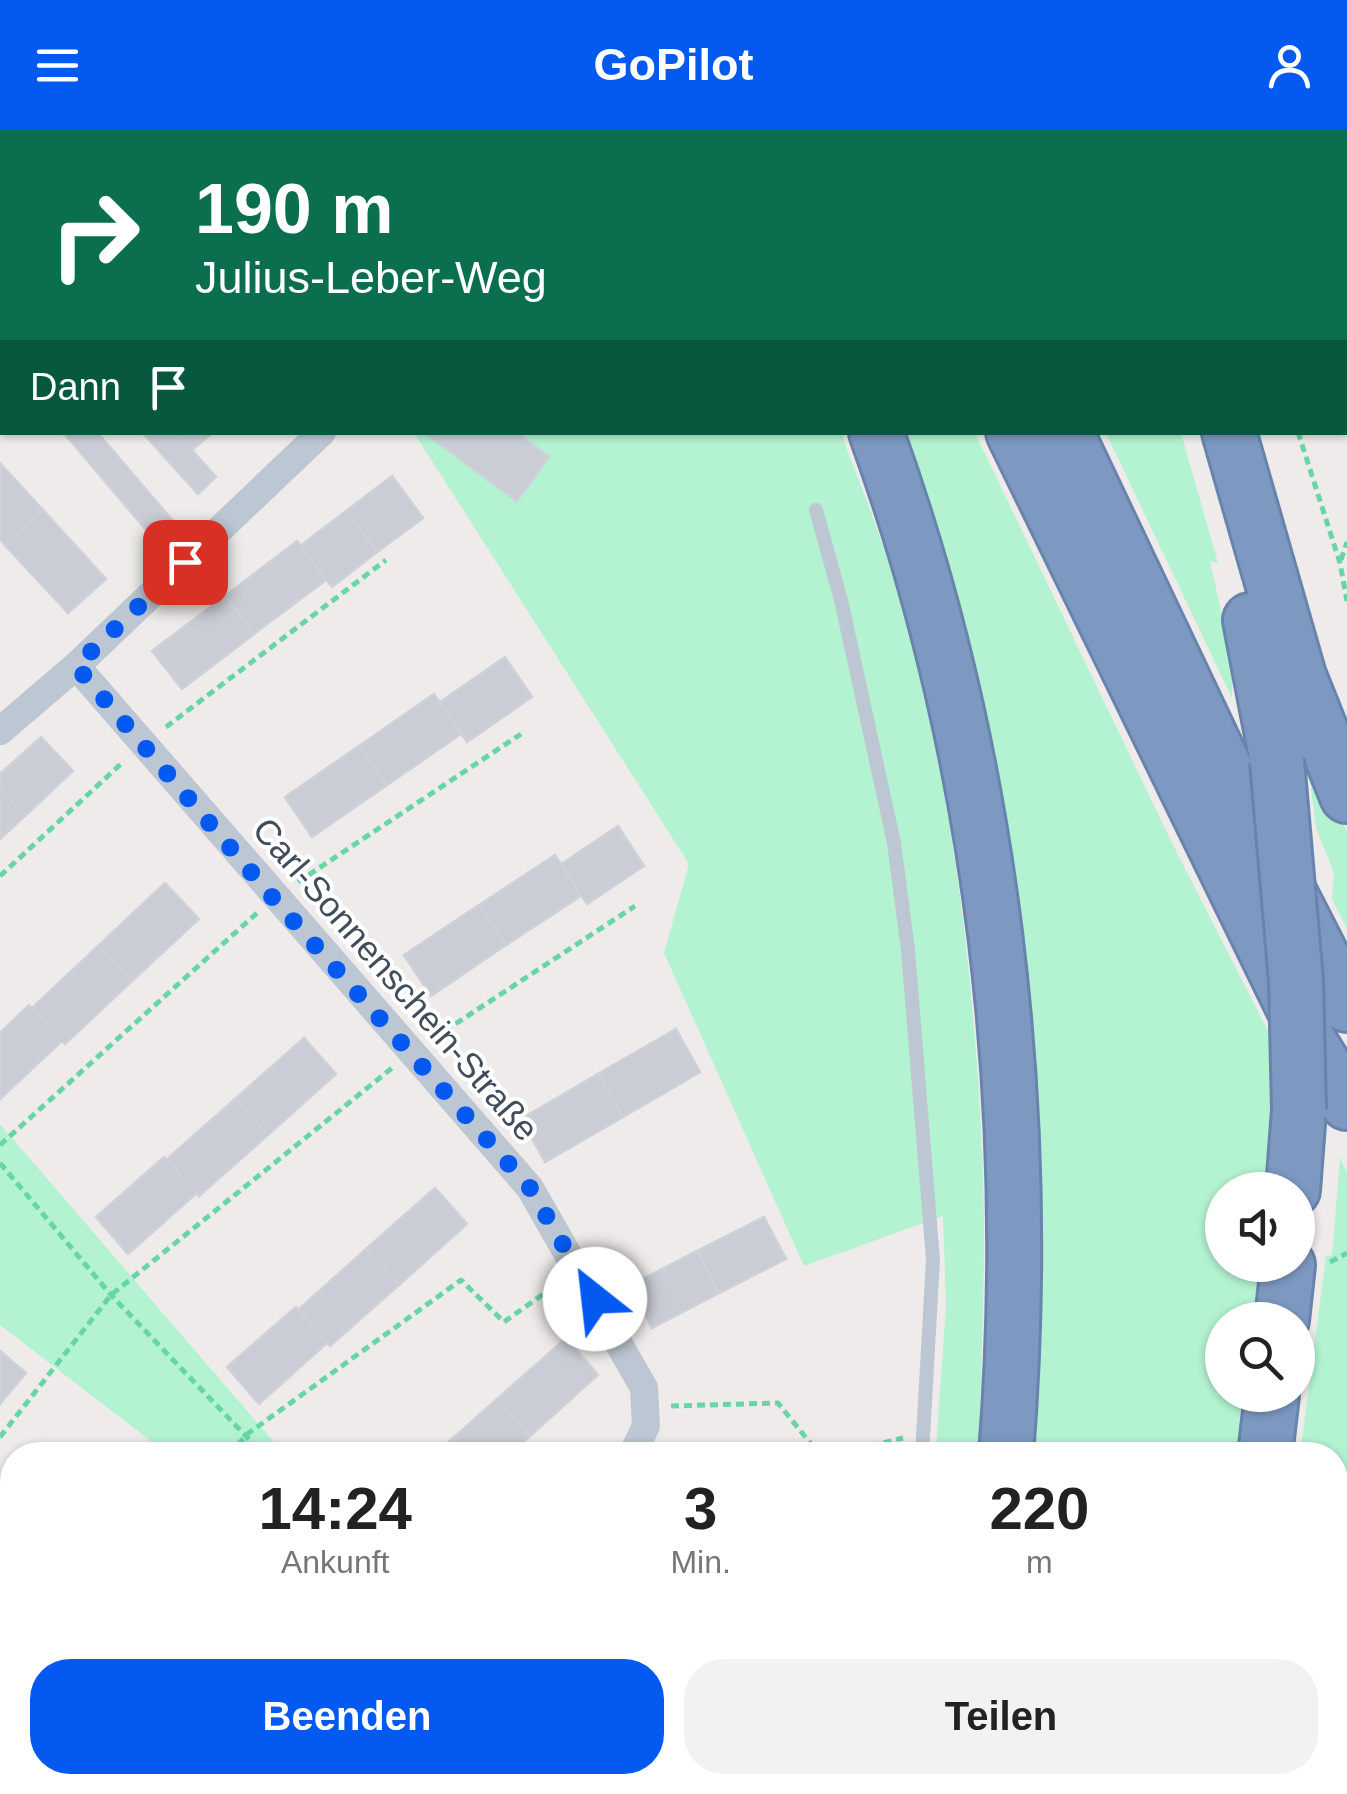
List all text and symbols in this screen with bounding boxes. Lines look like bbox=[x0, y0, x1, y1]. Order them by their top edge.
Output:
icon: menu bbox=[30, 38, 85, 93]
icon: person bbox=[1262, 38, 1317, 93]
text: GoPilot bbox=[594, 39, 753, 90]
icon: right bbox=[30, 170, 160, 300]
text: 190 m bbox=[195, 170, 393, 248]
text: Julius-Leber-Weg bbox=[195, 252, 547, 303]
icon: arrive bbox=[141, 360, 196, 415]
text: Dann bbox=[30, 366, 121, 408]
pin bbox=[143, 520, 228, 605]
icon: arrive bbox=[158, 535, 213, 590]
street label: Carl-Sonnenschein-Straße bbox=[245, 810, 547, 1148]
map controls bbox=[1205, 1172, 1315, 1412]
button: sound bbox=[1205, 1172, 1315, 1282]
position arrow bbox=[543, 1247, 647, 1351]
button: search bbox=[1205, 1302, 1315, 1412]
text: 14:24 bbox=[258, 1475, 412, 1542]
text: 3 bbox=[684, 1475, 717, 1542]
text: 220 bbox=[989, 1475, 1089, 1542]
text: Ankunft bbox=[281, 1544, 389, 1580]
text: Min. bbox=[670, 1544, 731, 1580]
text: m bbox=[1026, 1544, 1053, 1580]
button: Beenden bbox=[30, 1659, 664, 1774]
button: Teilen bbox=[684, 1659, 1318, 1774]

